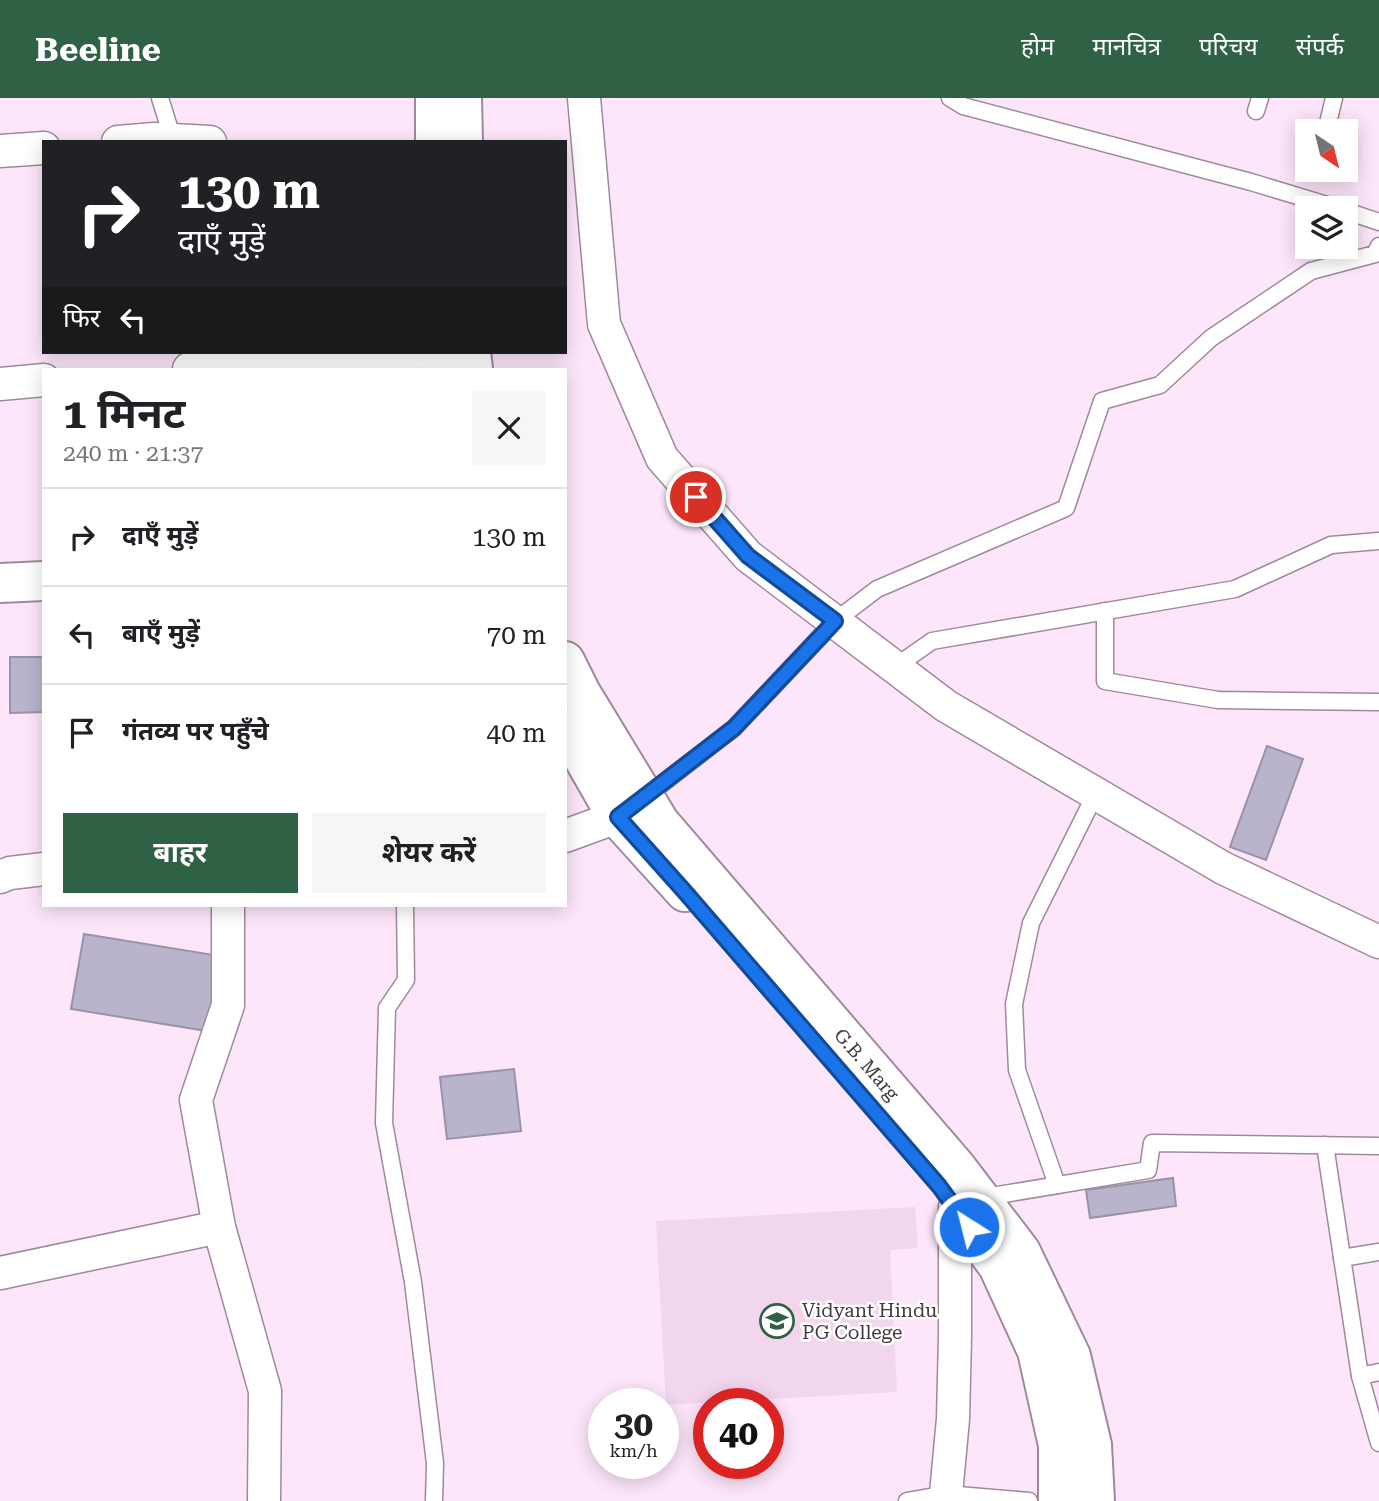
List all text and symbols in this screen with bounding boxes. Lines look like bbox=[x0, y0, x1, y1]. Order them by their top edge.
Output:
text: Beeline bbox=[35, 30, 161, 69]
text: होम bbox=[1021, 33, 1054, 61]
text: मानचित्र bbox=[1092, 33, 1161, 61]
text: परिचय bbox=[1199, 33, 1258, 61]
text: संपर्क bbox=[1296, 33, 1344, 61]
north arrow bbox=[1295, 119, 1358, 182]
map controls bbox=[1295, 119, 1358, 259]
text: 130 m bbox=[178, 163, 320, 220]
icon: right bbox=[63, 168, 154, 259]
button: layers bbox=[1295, 196, 1358, 259]
text: दाएँ मुड़ें bbox=[178, 222, 265, 260]
icon: left bbox=[114, 301, 152, 339]
text: फिर bbox=[63, 303, 100, 333]
text: 1 मिनट bbox=[63, 389, 185, 438]
button: close bbox=[472, 391, 546, 465]
text: 240 m · 21:37 bbox=[63, 440, 203, 467]
pin bbox=[666, 467, 726, 527]
icon: arrive bbox=[677, 478, 715, 516]
icon: right bbox=[63, 518, 101, 556]
text: दाएँ मुड़ें bbox=[122, 520, 198, 550]
text: 130 m bbox=[472, 522, 546, 552]
icon: left bbox=[63, 616, 101, 654]
text: बाएँ मुड़ें bbox=[122, 618, 200, 648]
text: 70 m bbox=[487, 620, 546, 650]
icon: arrive bbox=[63, 714, 101, 752]
text: गंतव्य पर पहुँचे bbox=[122, 716, 269, 746]
text: 40 m bbox=[487, 718, 546, 748]
button: बाहर bbox=[63, 813, 298, 893]
button: शेयर करें bbox=[312, 813, 546, 893]
street label: G.B. Marg bbox=[829, 1024, 904, 1105]
position arrow bbox=[932, 1190, 1006, 1264]
place label: Vidyant Hindu PG College bbox=[802, 1299, 937, 1344]
school or university icon: Vidyant Hindu PG College bbox=[758, 1302, 796, 1340]
speed limit sign: 40 bbox=[693, 1388, 784, 1479]
text: 30 bbox=[614, 1404, 653, 1445]
text: km/h bbox=[609, 1440, 658, 1461]

